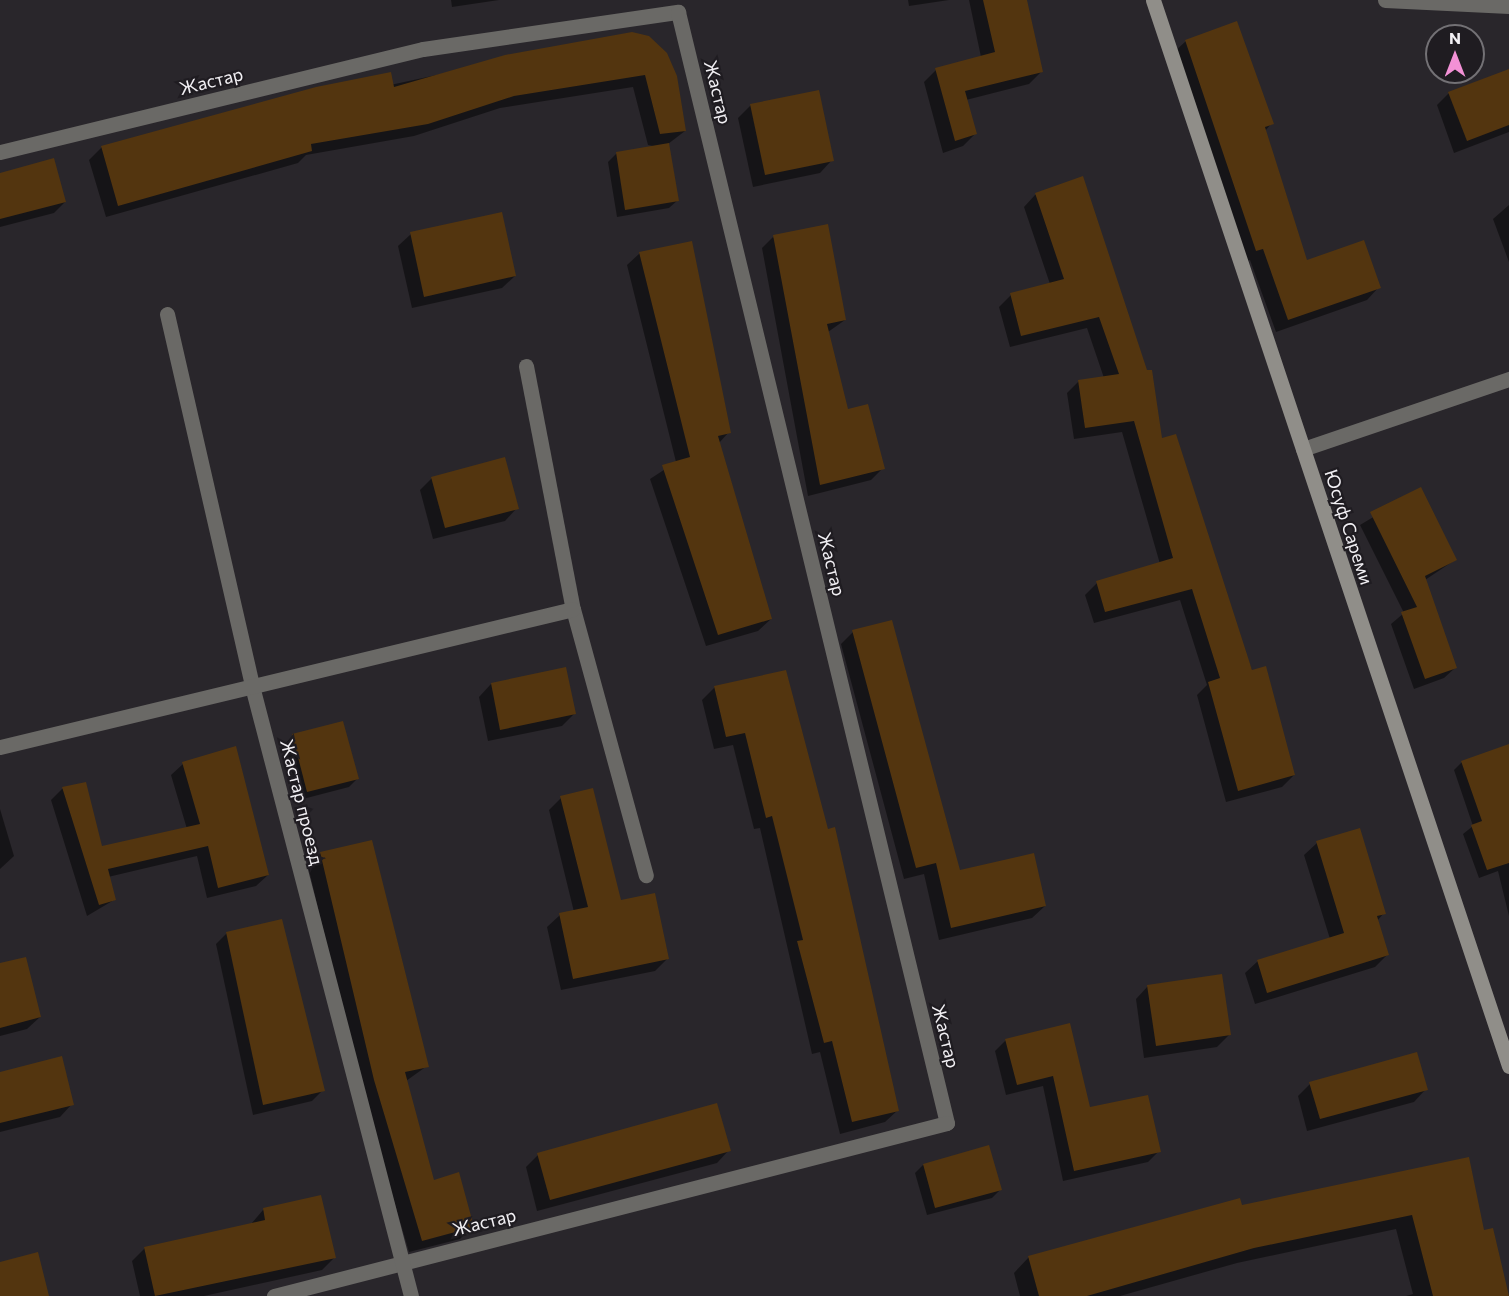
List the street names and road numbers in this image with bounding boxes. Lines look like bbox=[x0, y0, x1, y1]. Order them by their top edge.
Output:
street label: Жастар bbox=[700, 58, 736, 126]
street label: Жастар bbox=[177, 63, 245, 99]
street label: Юсуф Сареми bbox=[1320, 467, 1378, 587]
street label: Жастар bbox=[814, 530, 850, 598]
street label: Жастар проезд bbox=[276, 737, 328, 867]
street label: Жастар bbox=[928, 1002, 964, 1070]
street label: Жастар bbox=[450, 1204, 518, 1240]

